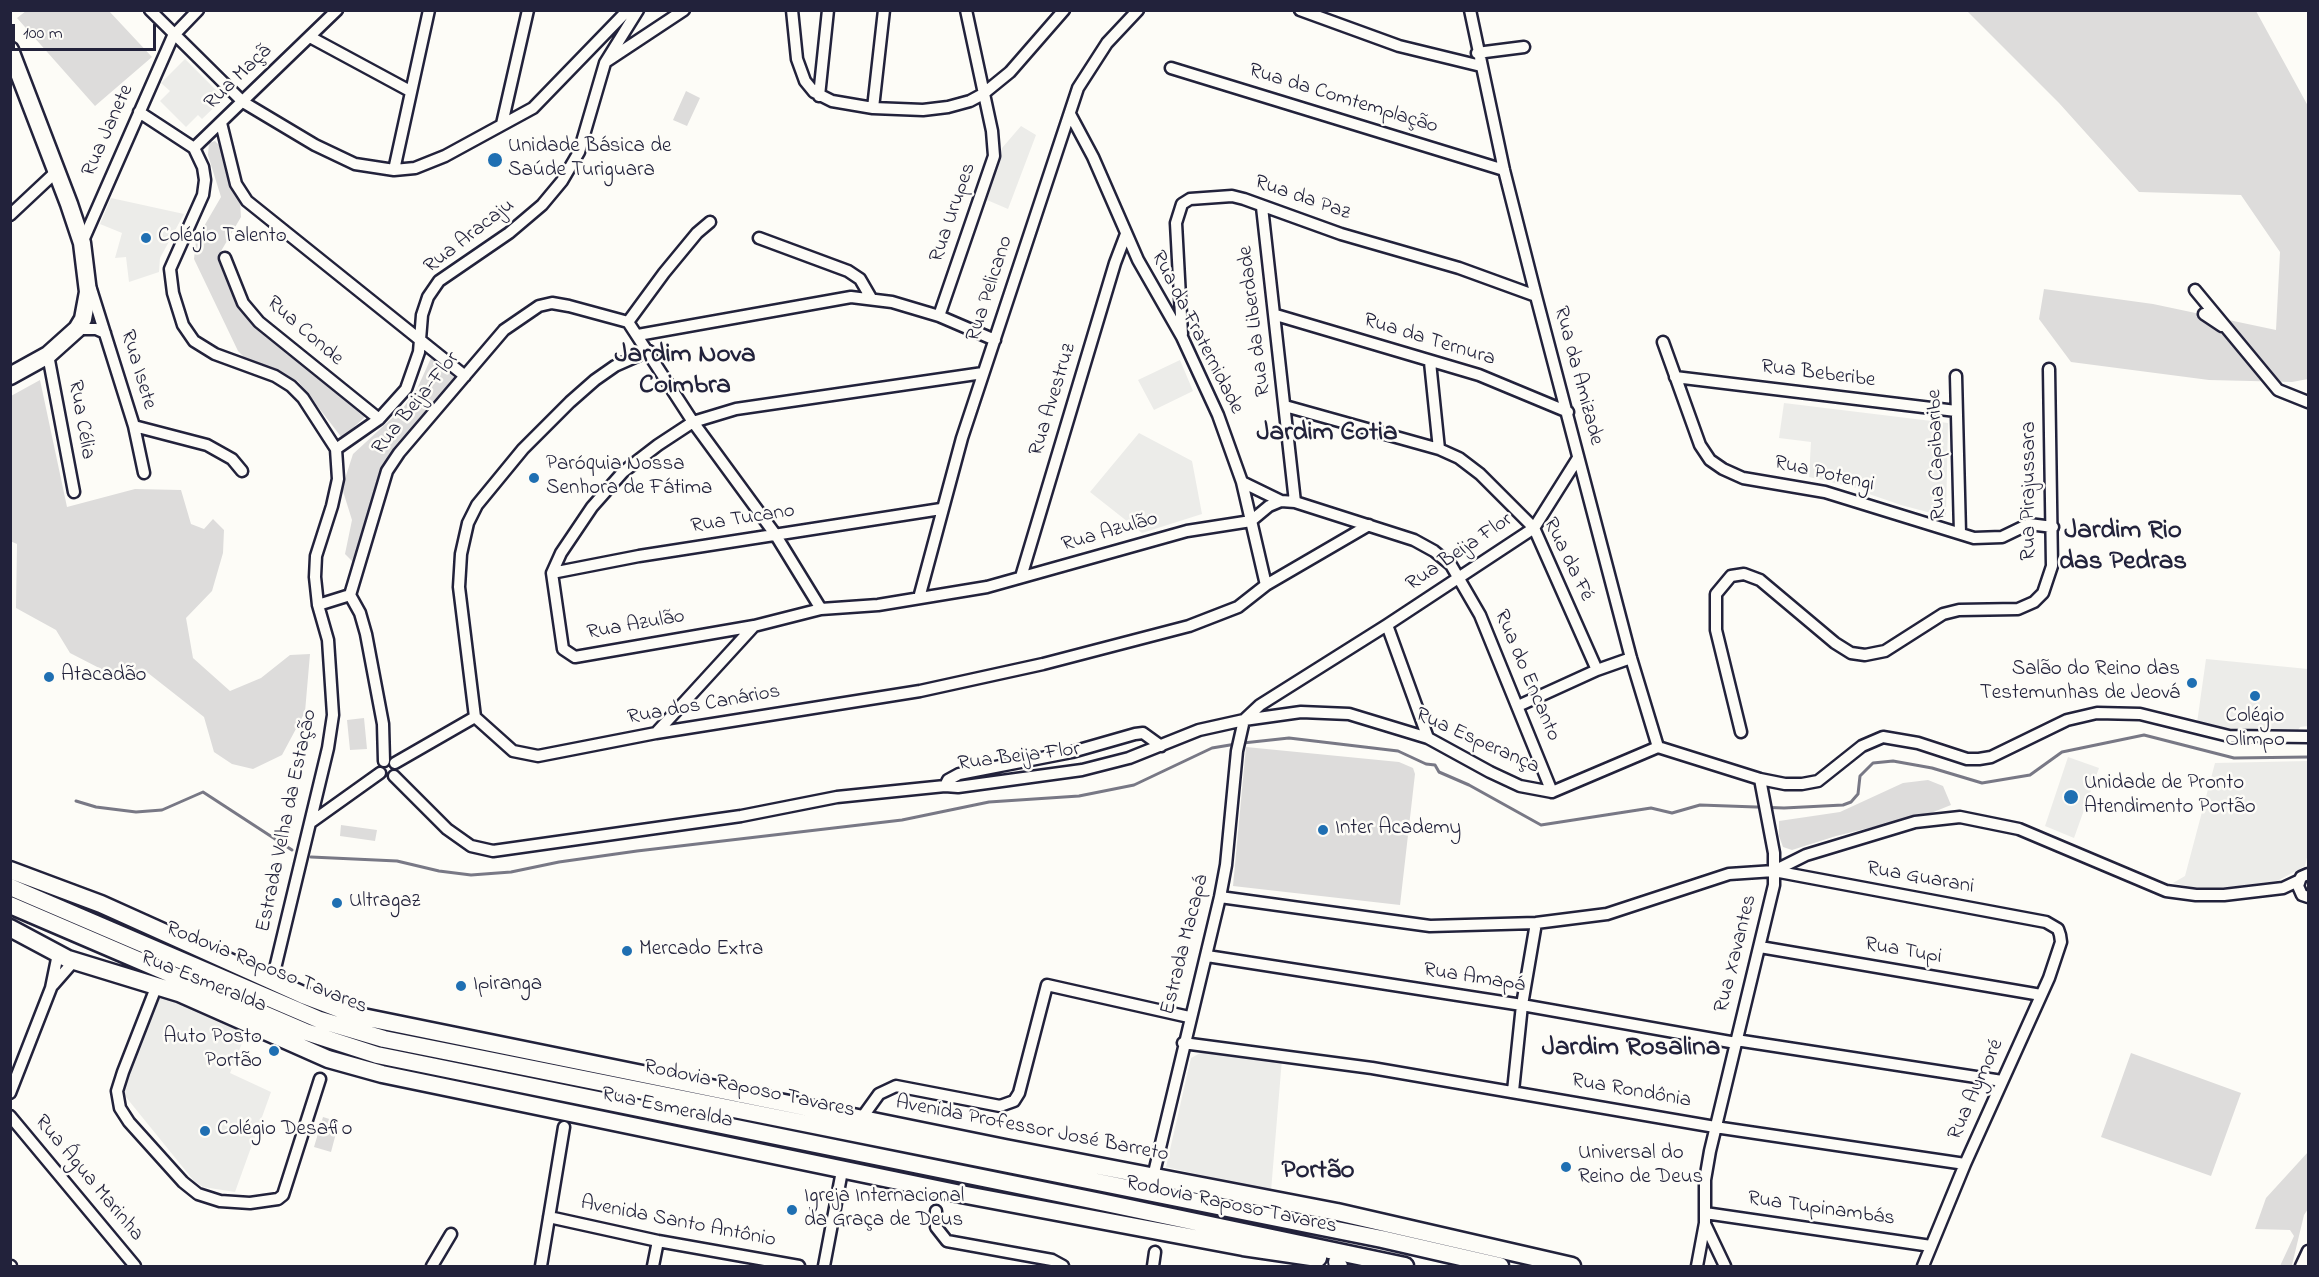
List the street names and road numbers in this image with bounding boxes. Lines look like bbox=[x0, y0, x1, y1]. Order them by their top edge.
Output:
street label: Rua Maçã bbox=[200, 40, 278, 116]
street label: Rua da Comtemplação bbox=[1245, 59, 1441, 141]
street label: Rua Janete bbox=[78, 81, 140, 181]
street label: Rua Urupes bbox=[925, 160, 983, 266]
street label: Rua da Paz bbox=[1251, 171, 1353, 227]
street label: Rua Aracaju bbox=[420, 194, 520, 280]
street label: Rua Pelicano bbox=[962, 233, 1020, 345]
street label: Rua da Liberdade bbox=[1234, 244, 1278, 398]
street label: Rua da Fraternidade bbox=[1144, 247, 1248, 419]
street label: Rua Conde bbox=[260, 292, 348, 372]
street label: Rua da Amizade bbox=[1546, 304, 1608, 448]
street label: Rua da Ternura bbox=[1360, 309, 1498, 373]
street label: Rua Isete bbox=[113, 327, 161, 413]
street label: Rua Avestruz bbox=[1025, 341, 1083, 459]
street label: Rua Beija-Flor bbox=[368, 347, 466, 461]
street label: Rua Beberibe bbox=[1759, 355, 1877, 395]
street label: Rua Célia bbox=[61, 379, 99, 461]
street label: Rua Capibaribe bbox=[1923, 389, 1953, 521]
street label: Rua Pirajussara bbox=[2018, 421, 2044, 561]
street label: Rua Potengi bbox=[1771, 451, 1877, 499]
street label: Rua Tucano bbox=[689, 499, 797, 541]
street label: Rua Azulão bbox=[1059, 507, 1161, 559]
street label: Rua Beija Flor bbox=[1402, 508, 1518, 598]
street label: Rua da Fé bbox=[1536, 514, 1598, 606]
street label: Rua Azulão bbox=[585, 605, 687, 647]
street label: Rua do Encanto bbox=[1487, 607, 1565, 745]
street label: Rua dos Canários bbox=[626, 680, 782, 732]
street label: Rua Esperança bbox=[1411, 703, 1543, 781]
street label: Estrada Velha da Estação bbox=[252, 707, 324, 935]
street label: Rua Beija Flor bbox=[957, 738, 1081, 778]
street label: Rua Guarani bbox=[1864, 857, 1976, 901]
street label: Estrada Macapá bbox=[1156, 872, 1216, 1018]
street label: Rua Xavantes bbox=[1710, 892, 1764, 1016]
street label: Rodovia Raposo Tavares bbox=[161, 917, 371, 1021]
street label: Rua Tupi bbox=[1862, 933, 1944, 971]
street label: Rua Esmeralda bbox=[136, 946, 270, 1020]
street label: Rua Amapá bbox=[1421, 959, 1527, 999]
street label: Rua Aymoré bbox=[1944, 1036, 2010, 1144]
street label: Rodovia Raposo Tavares bbox=[641, 1055, 857, 1125]
street label: Rua Rondônia bbox=[1569, 1069, 1693, 1115]
street label: Rua Esmeralda bbox=[599, 1083, 735, 1135]
street label: Avenida Professor José Barreto bbox=[893, 1091, 1171, 1169]
street label: Rua Água Marinha bbox=[28, 1111, 148, 1247]
street label: Rodovia Raposo Tavares bbox=[1123, 1171, 1339, 1241]
street label: Rua Tupinambás bbox=[1746, 1187, 1896, 1233]
street label: Avenida Santo Antônio bbox=[578, 1192, 778, 1254]

